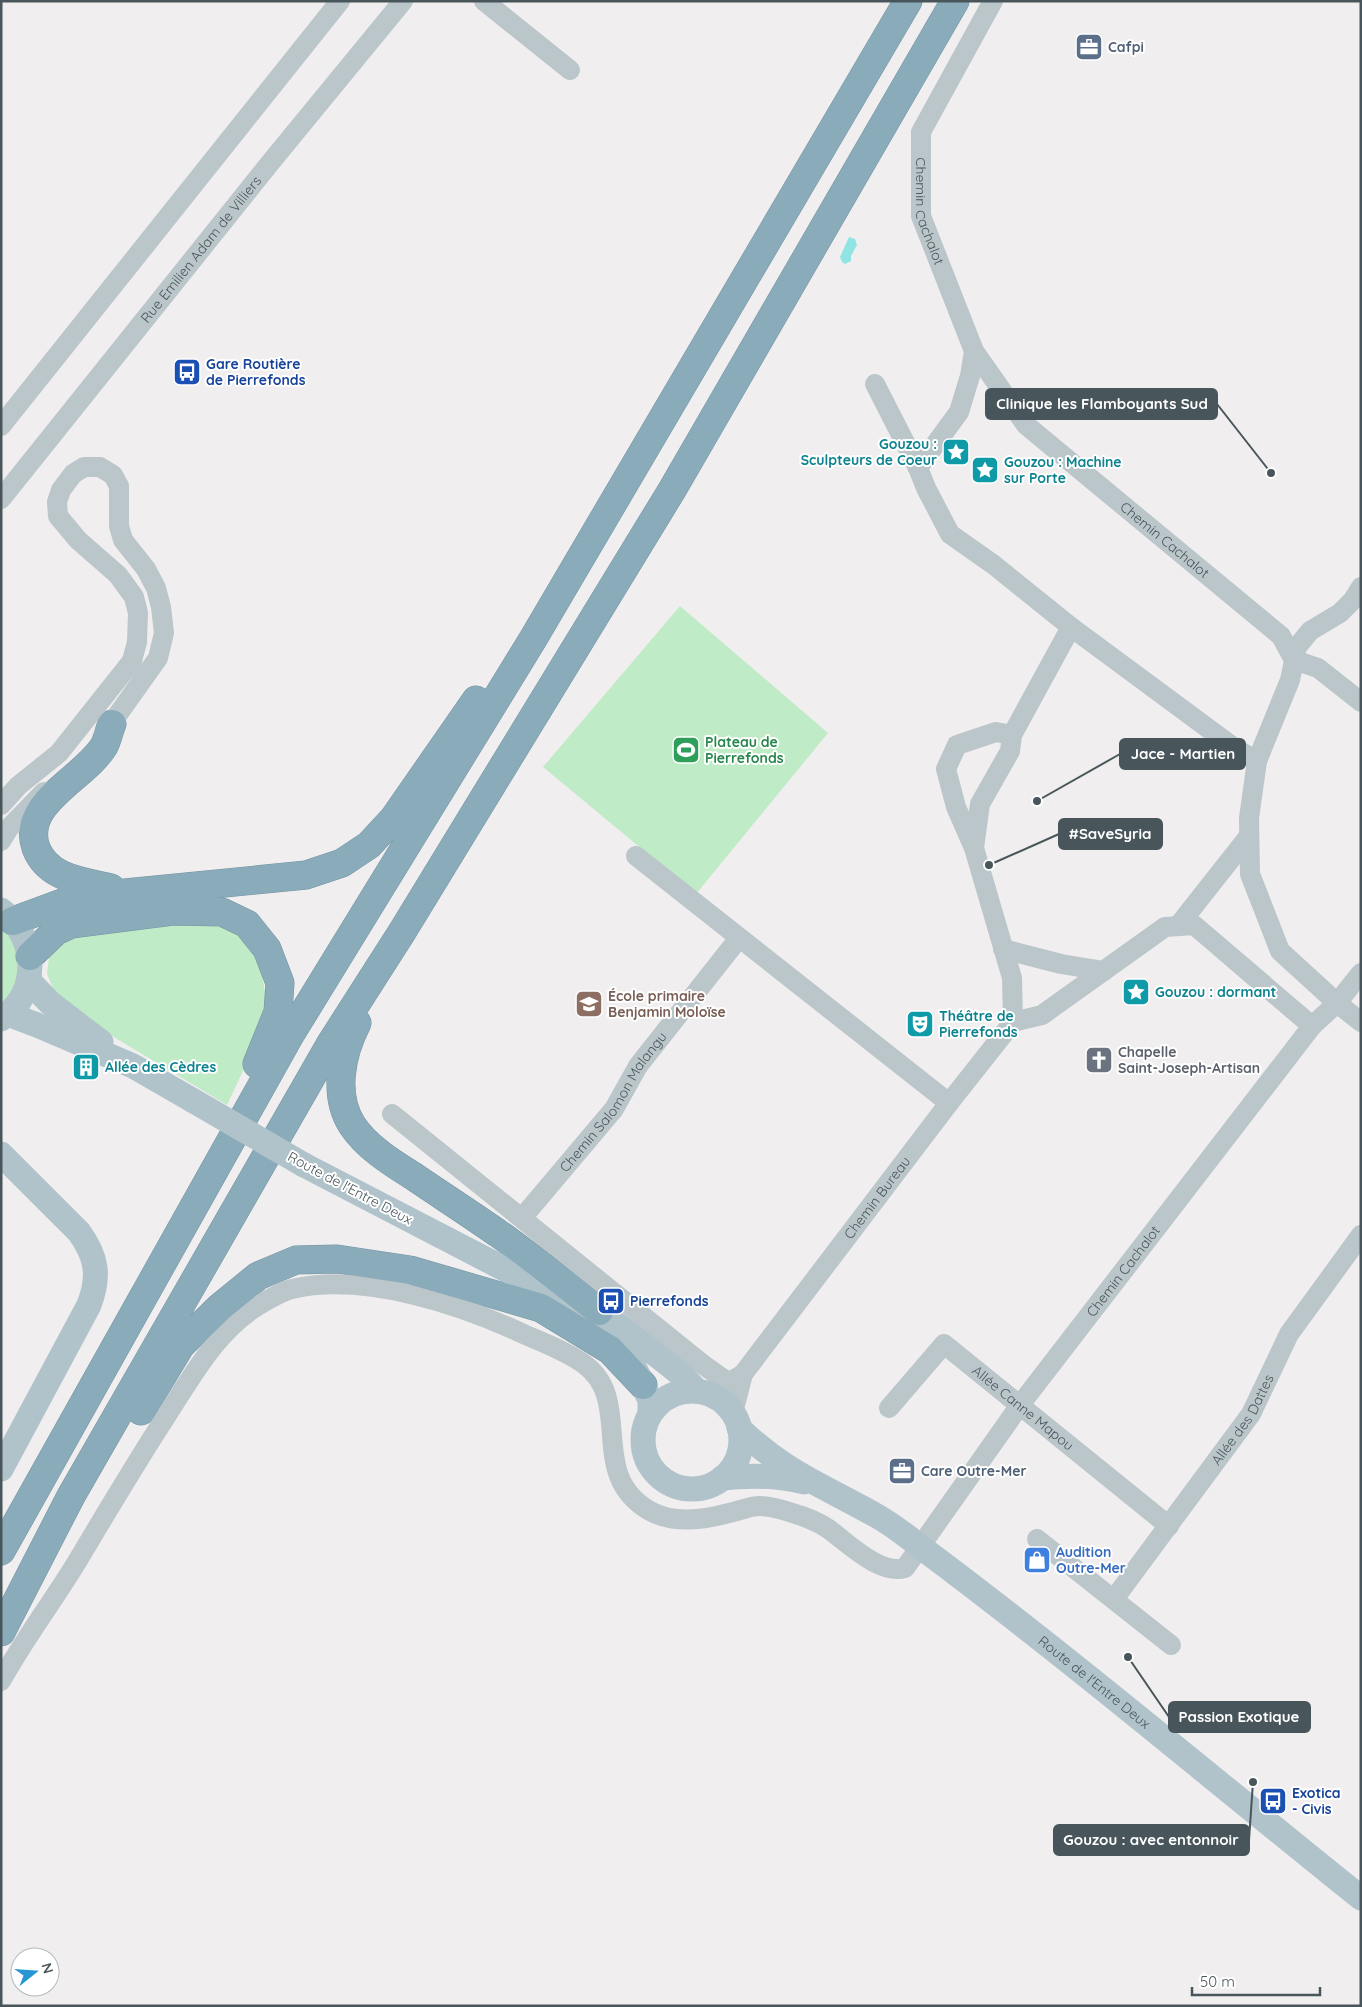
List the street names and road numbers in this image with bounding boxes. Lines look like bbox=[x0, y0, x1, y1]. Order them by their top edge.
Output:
street label: Chemin Cachalot bbox=[912, 157, 948, 268]
street label: Rue Emilien Adam de Villiers bbox=[137, 172, 265, 326]
street label: Chemin Cachalot bbox=[1116, 498, 1213, 582]
street label: Chemin Salomon Malangu bbox=[556, 1028, 671, 1176]
street label: Route de l'Entre Deux bbox=[285, 1147, 416, 1229]
street label: Chemin Bureau bbox=[840, 1153, 914, 1243]
street label: Chemin Cachalot bbox=[1082, 1222, 1164, 1320]
street label: Allée Canne Mapou bbox=[969, 1361, 1077, 1454]
street label: Allée des Dattes bbox=[1207, 1371, 1278, 1469]
street label: Route de l'Entre Deux bbox=[1034, 1632, 1154, 1733]

